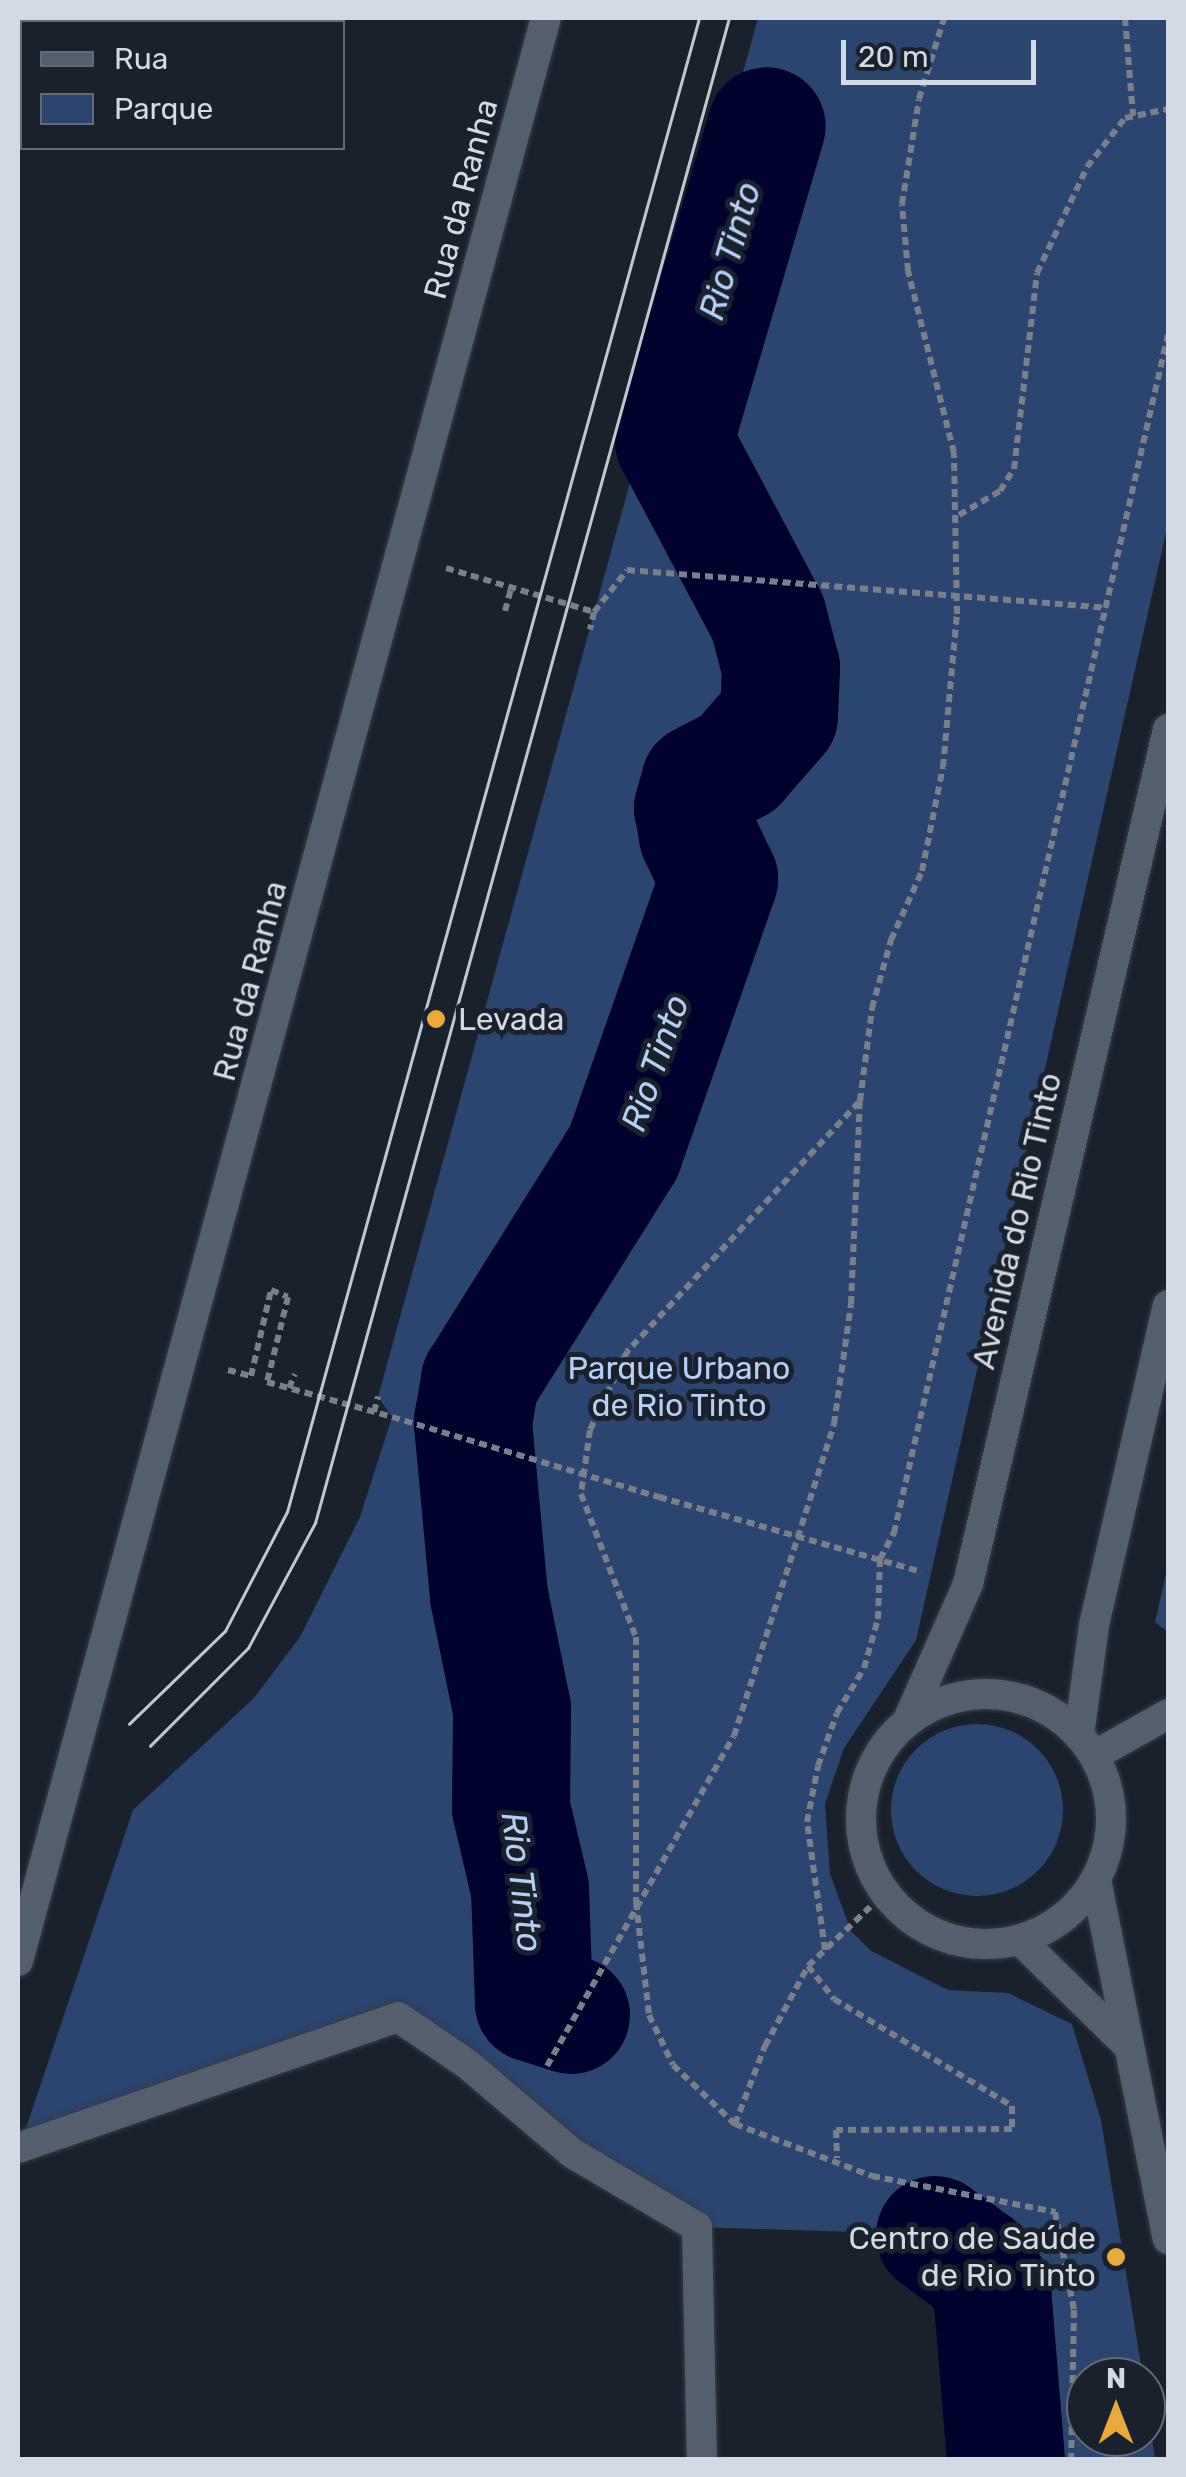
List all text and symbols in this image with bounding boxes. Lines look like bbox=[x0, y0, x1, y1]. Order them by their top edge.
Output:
legend bbox=[20, 20, 345, 150]
scale bar bbox=[846, 20, 1041, 82]
text: 20 m bbox=[858, 39, 929, 75]
text: Rua bbox=[114, 41, 168, 77]
text: Parque bbox=[114, 91, 213, 127]
street label: Rua da Ranha bbox=[416, 95, 506, 303]
water label: Rio Tinto bbox=[690, 177, 770, 325]
street label: Rua da Ranha bbox=[205, 877, 295, 1085]
water label: Rio Tinto bbox=[612, 989, 698, 1137]
place label: Levada bbox=[458, 1000, 564, 1038]
marker: Levada bbox=[423, 1006, 449, 1032]
street label: Avenida do Rio Tinto bbox=[964, 1069, 1070, 1373]
park label: Parque Urbano de Rio Tinto bbox=[568, 1350, 790, 1425]
water label: Rio Tinto bbox=[492, 1809, 552, 1955]
place label: Centro de Saúde de Rio Tinto bbox=[848, 2220, 1096, 2295]
marker: Centro de Saúde de Rio Tinto bbox=[1105, 2246, 1127, 2268]
north arrow bbox=[1066, 2357, 1166, 2457]
text: N bbox=[1106, 2362, 1126, 2395]

